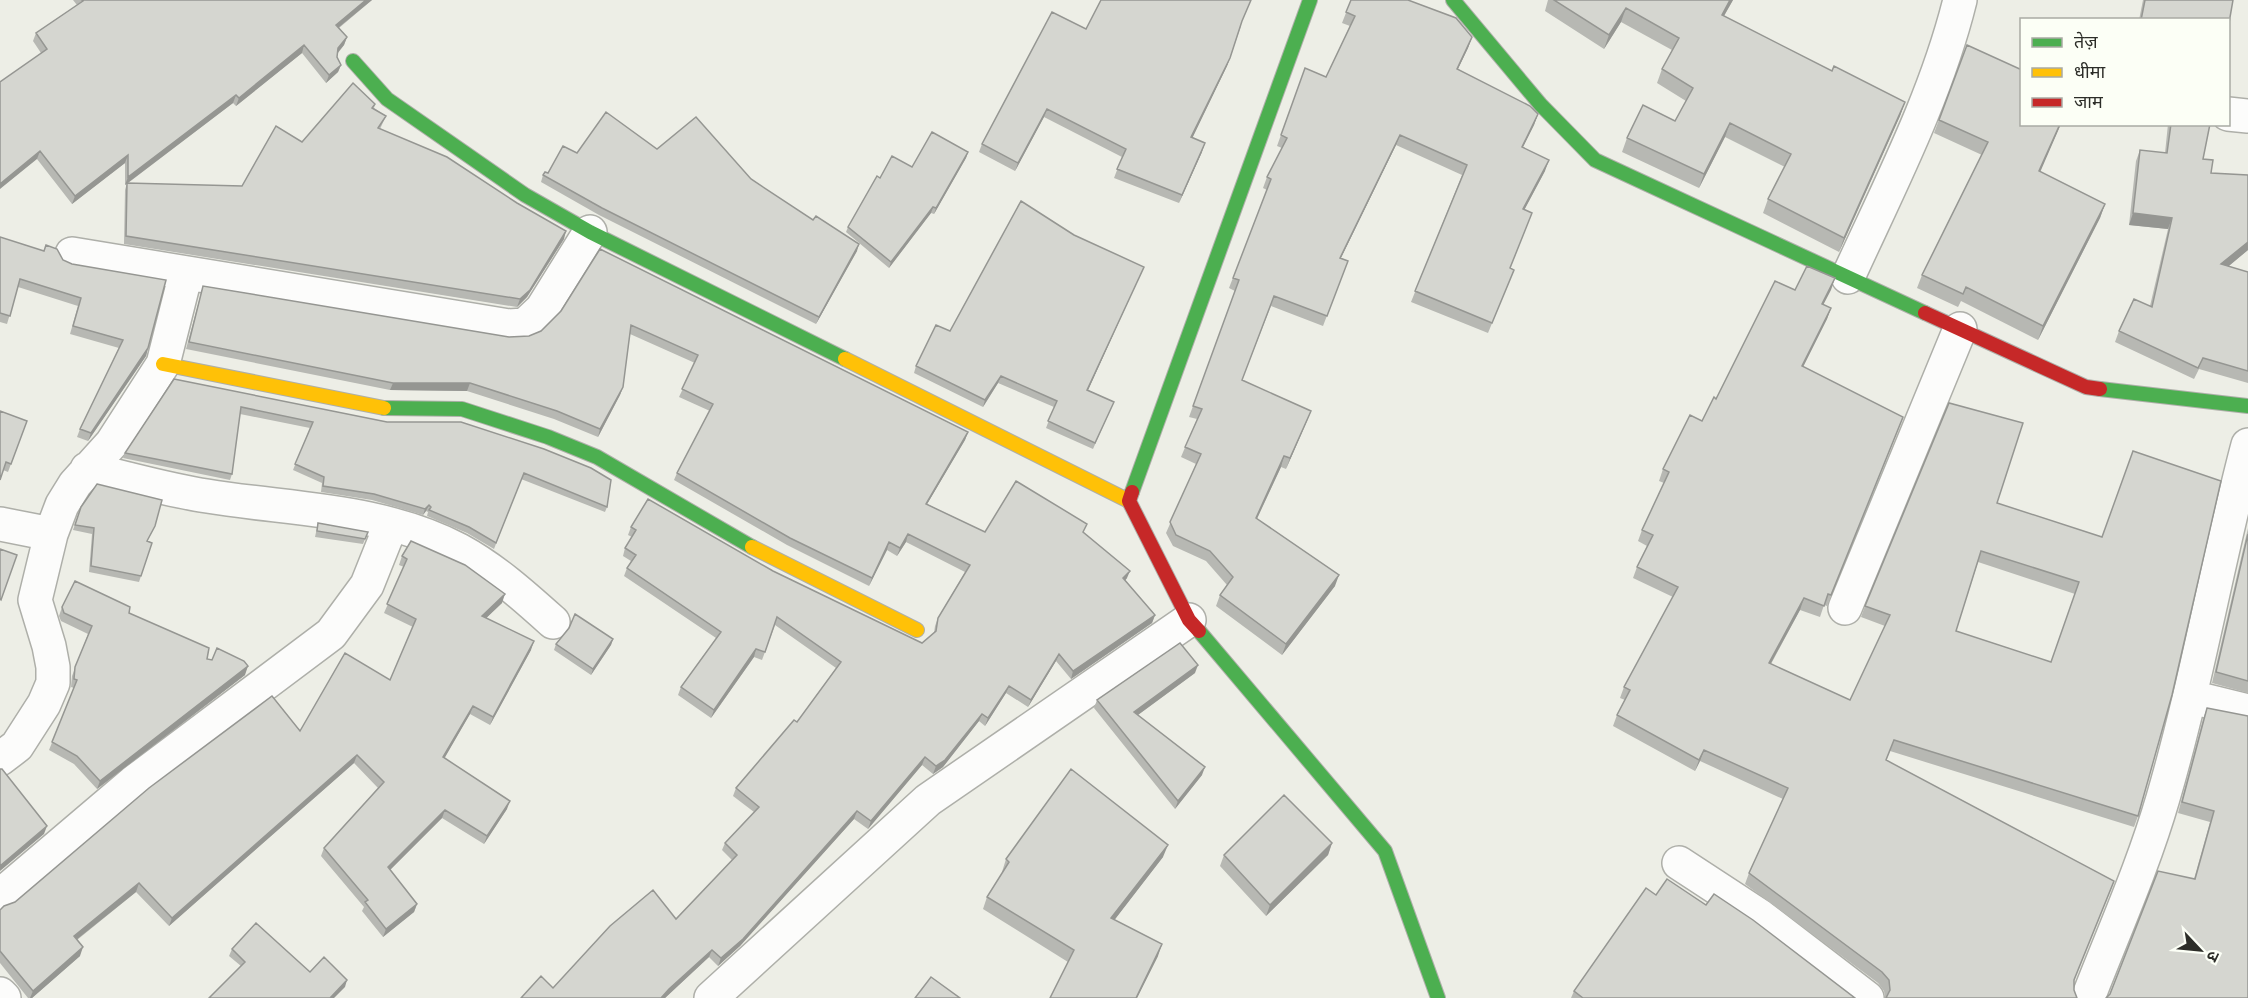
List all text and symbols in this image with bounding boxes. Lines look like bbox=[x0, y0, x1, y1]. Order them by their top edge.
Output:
legend bbox=[2020, 18, 2230, 126]
text: तेज़ bbox=[2074, 31, 2098, 53]
text: धीमा bbox=[2074, 61, 2105, 83]
text: जाम bbox=[2074, 91, 2104, 113]
north arrow bbox=[2170, 920, 2230, 980]
text: उ bbox=[2201, 948, 2224, 965]

